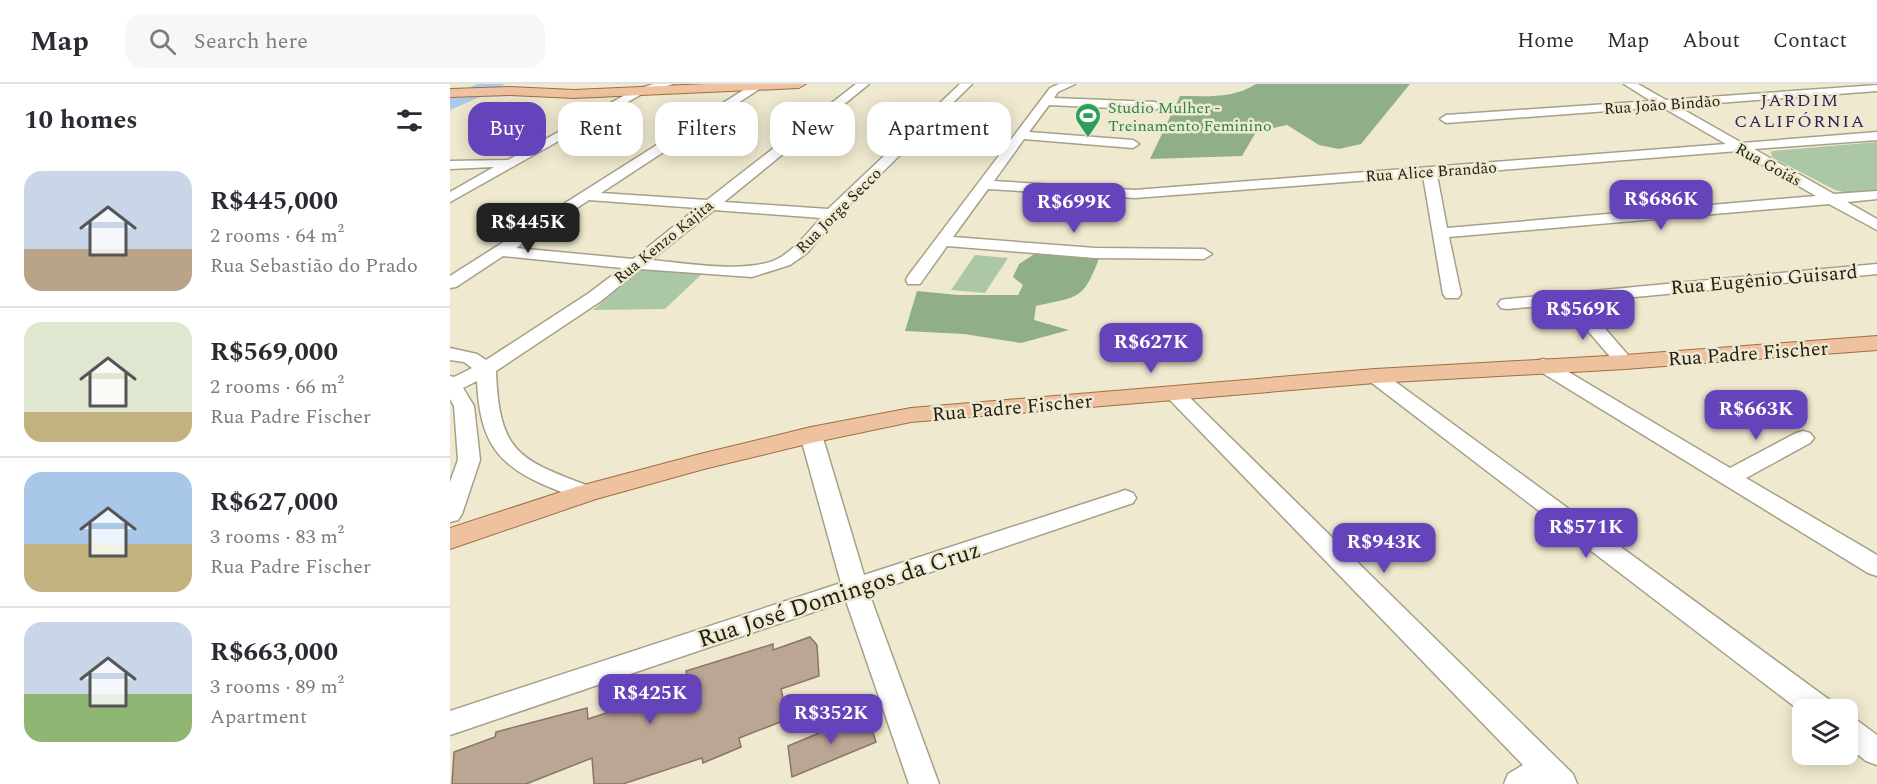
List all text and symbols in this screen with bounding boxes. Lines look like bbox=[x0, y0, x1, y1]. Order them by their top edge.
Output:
search box bbox=[125, 14, 545, 68]
text: Map bbox=[30, 20, 89, 63]
icon: search bbox=[146, 25, 179, 58]
text: Search here bbox=[194, 25, 308, 58]
text: Home bbox=[1517, 25, 1574, 57]
text: Map bbox=[1607, 25, 1649, 57]
text: About bbox=[1682, 25, 1740, 57]
text: Contact bbox=[1773, 25, 1847, 57]
district label: JARDIM CALIFÓRNIA bbox=[1734, 87, 1866, 135]
street label: Rua João Bindão bbox=[1603, 89, 1721, 121]
place label: Studio Mulher - Treinamento Feminino bbox=[1108, 96, 1272, 138]
text: 10 homes bbox=[24, 100, 138, 140]
sports icon: Studio Mulher - Treinamento Feminino bbox=[1073, 101, 1103, 139]
chip: Buy bbox=[468, 102, 546, 156]
chip: Rent bbox=[558, 102, 643, 156]
chip: Filters bbox=[655, 102, 758, 156]
chip: New bbox=[770, 102, 855, 156]
chip: Apartment bbox=[867, 102, 1011, 156]
icon: filters bbox=[393, 104, 426, 137]
street label: Rua Goiás bbox=[1731, 137, 1806, 193]
street label: Rua Alice Brandão bbox=[1364, 155, 1498, 189]
street label: Rua Jorge Secco bbox=[790, 162, 887, 259]
pin: R$686K bbox=[1612, 180, 1710, 231]
text: R$445,000 bbox=[210, 181, 338, 221]
pin: R$699K bbox=[1025, 183, 1123, 234]
text: R$686K bbox=[1624, 184, 1698, 214]
text: R$699K bbox=[1037, 187, 1111, 217]
street label: Rua Kenzo Kajita bbox=[609, 194, 719, 290]
icon: home bbox=[72, 195, 144, 267]
pin: R$445K bbox=[479, 203, 577, 254]
text: R$445K bbox=[491, 207, 565, 237]
text: 2 rooms · 64 m² bbox=[210, 221, 344, 251]
text: Rua Sebastião do Prado bbox=[210, 251, 418, 281]
street label: Rua Eugênio Guisard bbox=[1669, 257, 1859, 303]
pin: R$569K bbox=[1534, 290, 1632, 341]
text: R$569K bbox=[1546, 294, 1620, 324]
pin: R$627K bbox=[1102, 323, 1200, 374]
text: R$627K bbox=[1114, 327, 1188, 357]
text: R$569,000 bbox=[210, 332, 338, 372]
street label: Rua Padre Fischer bbox=[1667, 333, 1829, 375]
icon: home bbox=[72, 346, 144, 418]
text: 2 rooms · 66 m² bbox=[210, 372, 344, 402]
street label: Rua Padre Fischer bbox=[931, 386, 1094, 430]
pin: R$663K bbox=[1707, 390, 1805, 441]
text: R$663K bbox=[1719, 394, 1793, 424]
text: Rua Padre Fischer bbox=[210, 402, 371, 432]
text: R$627,000 bbox=[210, 482, 338, 522]
icon: home bbox=[72, 496, 144, 568]
pin: R$571K bbox=[1537, 508, 1635, 559]
text: R$571K bbox=[1549, 512, 1623, 542]
text: 3 rooms · 83 m² bbox=[210, 522, 344, 552]
pin: R$943K bbox=[1335, 523, 1433, 574]
text: R$943K bbox=[1347, 527, 1421, 557]
street label: Rua José Domingos da Cruz bbox=[693, 532, 985, 658]
text: Rua Padre Fischer bbox=[210, 552, 371, 582]
text: R$663,000 bbox=[210, 632, 338, 672]
icon: home bbox=[72, 646, 144, 718]
text: 3 rooms · 89 m² bbox=[210, 672, 344, 702]
pin: R$425K bbox=[601, 674, 699, 725]
text: R$425K bbox=[613, 678, 687, 708]
pin: R$352K bbox=[782, 694, 880, 745]
text: R$352K bbox=[794, 698, 868, 728]
map controls bbox=[1792, 699, 1858, 765]
button: layers bbox=[1792, 699, 1858, 765]
text: Apartment bbox=[210, 702, 307, 732]

